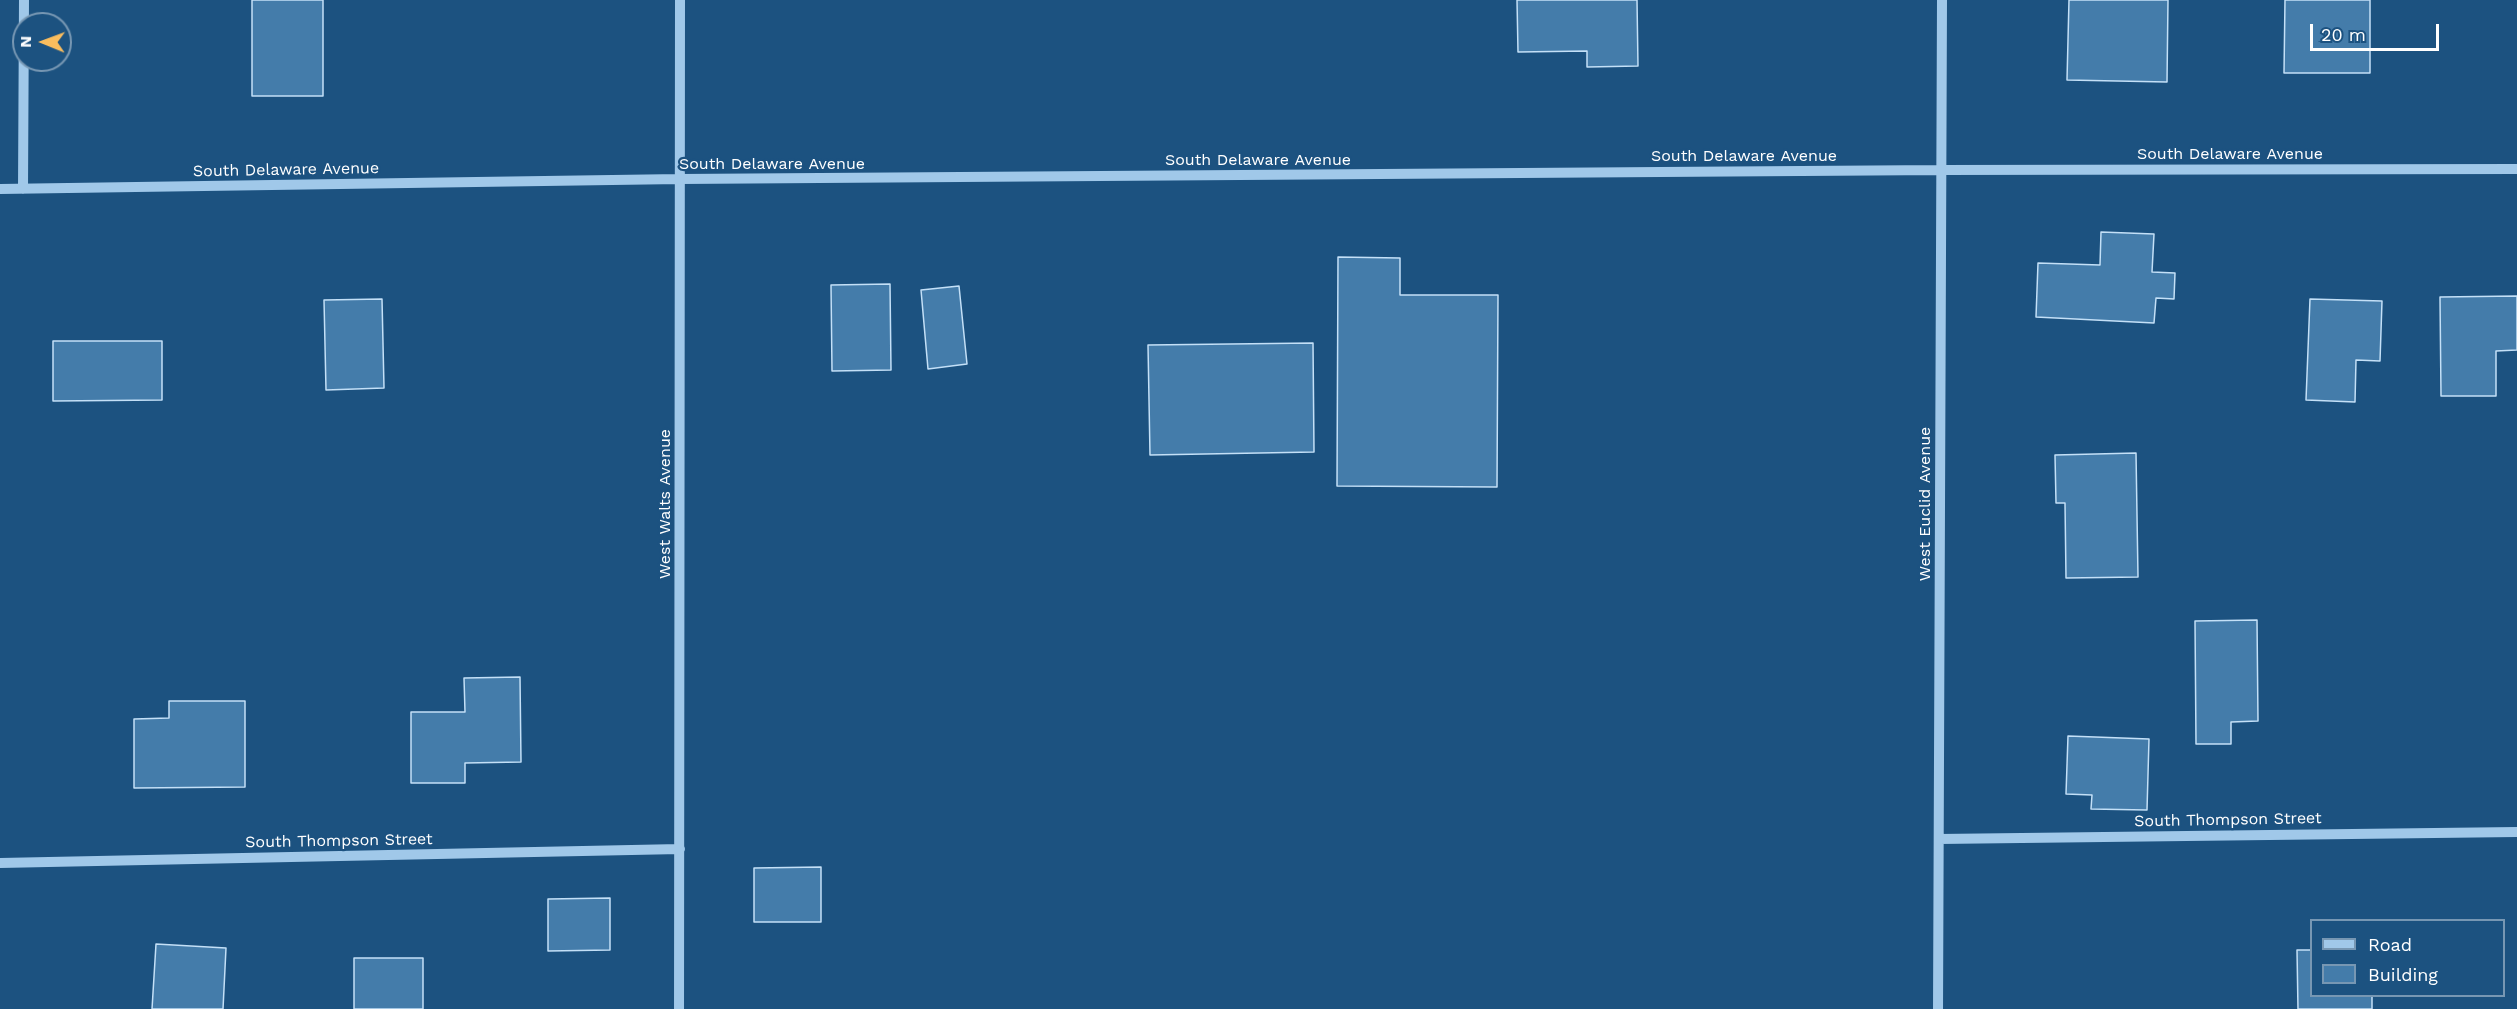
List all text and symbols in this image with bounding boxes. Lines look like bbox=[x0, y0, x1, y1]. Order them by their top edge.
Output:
north arrow bbox=[12, 12, 72, 72]
scale bar bbox=[2313, 12, 2442, 50]
text: 20 m bbox=[2321, 24, 2366, 45]
text: N bbox=[16, 36, 35, 48]
street label: South Delaware Avenue bbox=[2137, 144, 2323, 164]
street label: South Delaware Avenue bbox=[1651, 146, 1837, 166]
street label: South Delaware Avenue bbox=[1165, 150, 1351, 170]
street label: South Delaware Avenue bbox=[679, 154, 865, 174]
street label: South Delaware Avenue bbox=[193, 159, 379, 181]
street label: West Euclid Avenue bbox=[1915, 427, 1935, 581]
street label: West Walts Avenue bbox=[655, 429, 675, 579]
street label: South Thompson Street bbox=[2134, 809, 2322, 831]
street label: South Thompson Street bbox=[245, 830, 433, 852]
legend bbox=[2310, 919, 2505, 997]
text: Road bbox=[2368, 934, 2412, 955]
text: Building bbox=[2368, 964, 2438, 985]

